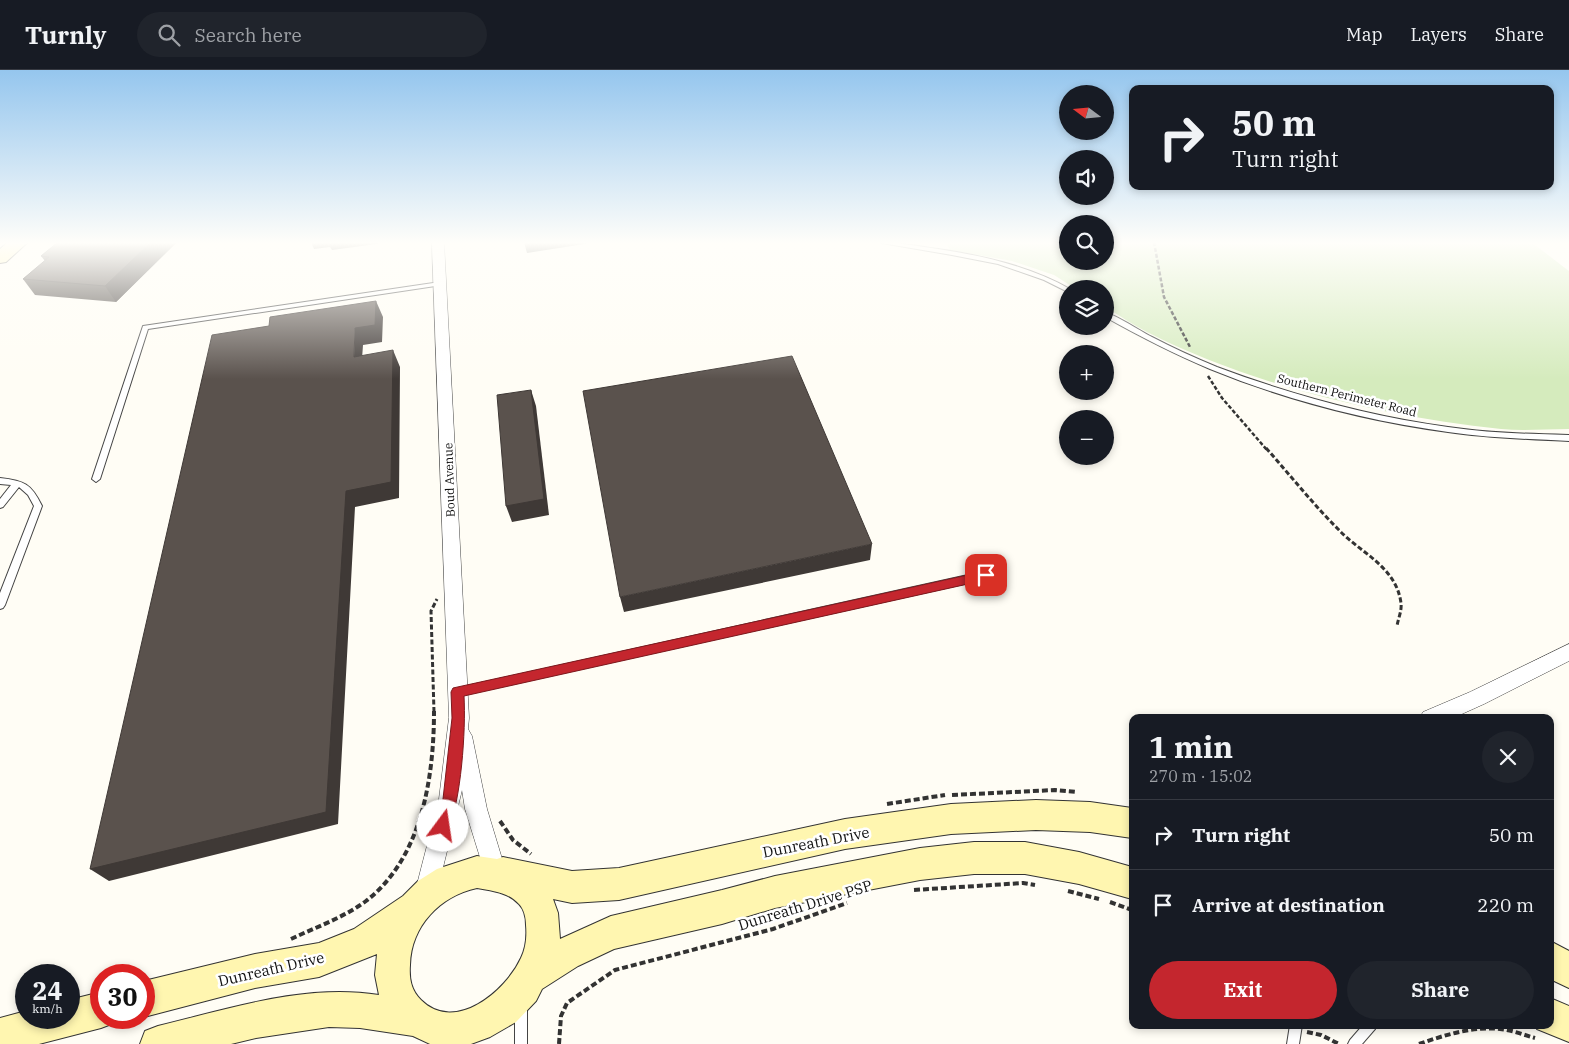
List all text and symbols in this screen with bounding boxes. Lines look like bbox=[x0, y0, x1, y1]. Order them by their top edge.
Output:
search box bbox=[137, 12, 487, 57]
text: Turnly bbox=[25, 19, 107, 51]
icon: search bbox=[155, 21, 183, 49]
text: Search here bbox=[195, 23, 302, 47]
text: Map bbox=[1346, 23, 1383, 46]
text: Layers bbox=[1411, 23, 1467, 46]
text: Share bbox=[1495, 23, 1544, 46]
north arrow bbox=[1059, 85, 1114, 140]
map controls bbox=[1059, 85, 1114, 465]
text: 50 m bbox=[1232, 100, 1316, 146]
icon: right bbox=[1149, 105, 1214, 170]
text: Turn right bbox=[1232, 144, 1339, 173]
button: sound bbox=[1059, 150, 1114, 205]
button: search bbox=[1059, 215, 1114, 270]
button: layers bbox=[1059, 280, 1114, 335]
button: + bbox=[1059, 345, 1114, 400]
street label: Southern Perimeter Road bbox=[1276, 370, 1418, 420]
button: − bbox=[1059, 410, 1114, 465]
street label: Boud Avenue bbox=[440, 443, 458, 517]
pin bbox=[965, 554, 1007, 596]
icon: arrive bbox=[972, 561, 1000, 589]
text: 1 min bbox=[1149, 727, 1233, 766]
button: close bbox=[1482, 731, 1534, 783]
text: 270 m · 15:02 bbox=[1149, 766, 1252, 786]
position arrow bbox=[416, 799, 468, 851]
icon: right bbox=[1149, 821, 1177, 849]
street label: Dunreath Drive bbox=[761, 822, 871, 862]
text: Turn right bbox=[1192, 823, 1290, 847]
text: 50 m bbox=[1489, 823, 1534, 847]
street label: Dunreath Drive PSP bbox=[736, 876, 874, 934]
icon: arrive bbox=[1149, 891, 1177, 919]
text: Arrive at destination bbox=[1192, 893, 1385, 917]
text: 220 m bbox=[1477, 893, 1534, 917]
street label: Dunreath Drive bbox=[216, 948, 326, 990]
button: Exit bbox=[1149, 961, 1337, 1019]
button: Share bbox=[1347, 961, 1534, 1019]
speed limit sign: 30 bbox=[90, 964, 155, 1029]
text: 24 bbox=[32, 974, 63, 1007]
text: km/h bbox=[32, 1001, 63, 1016]

